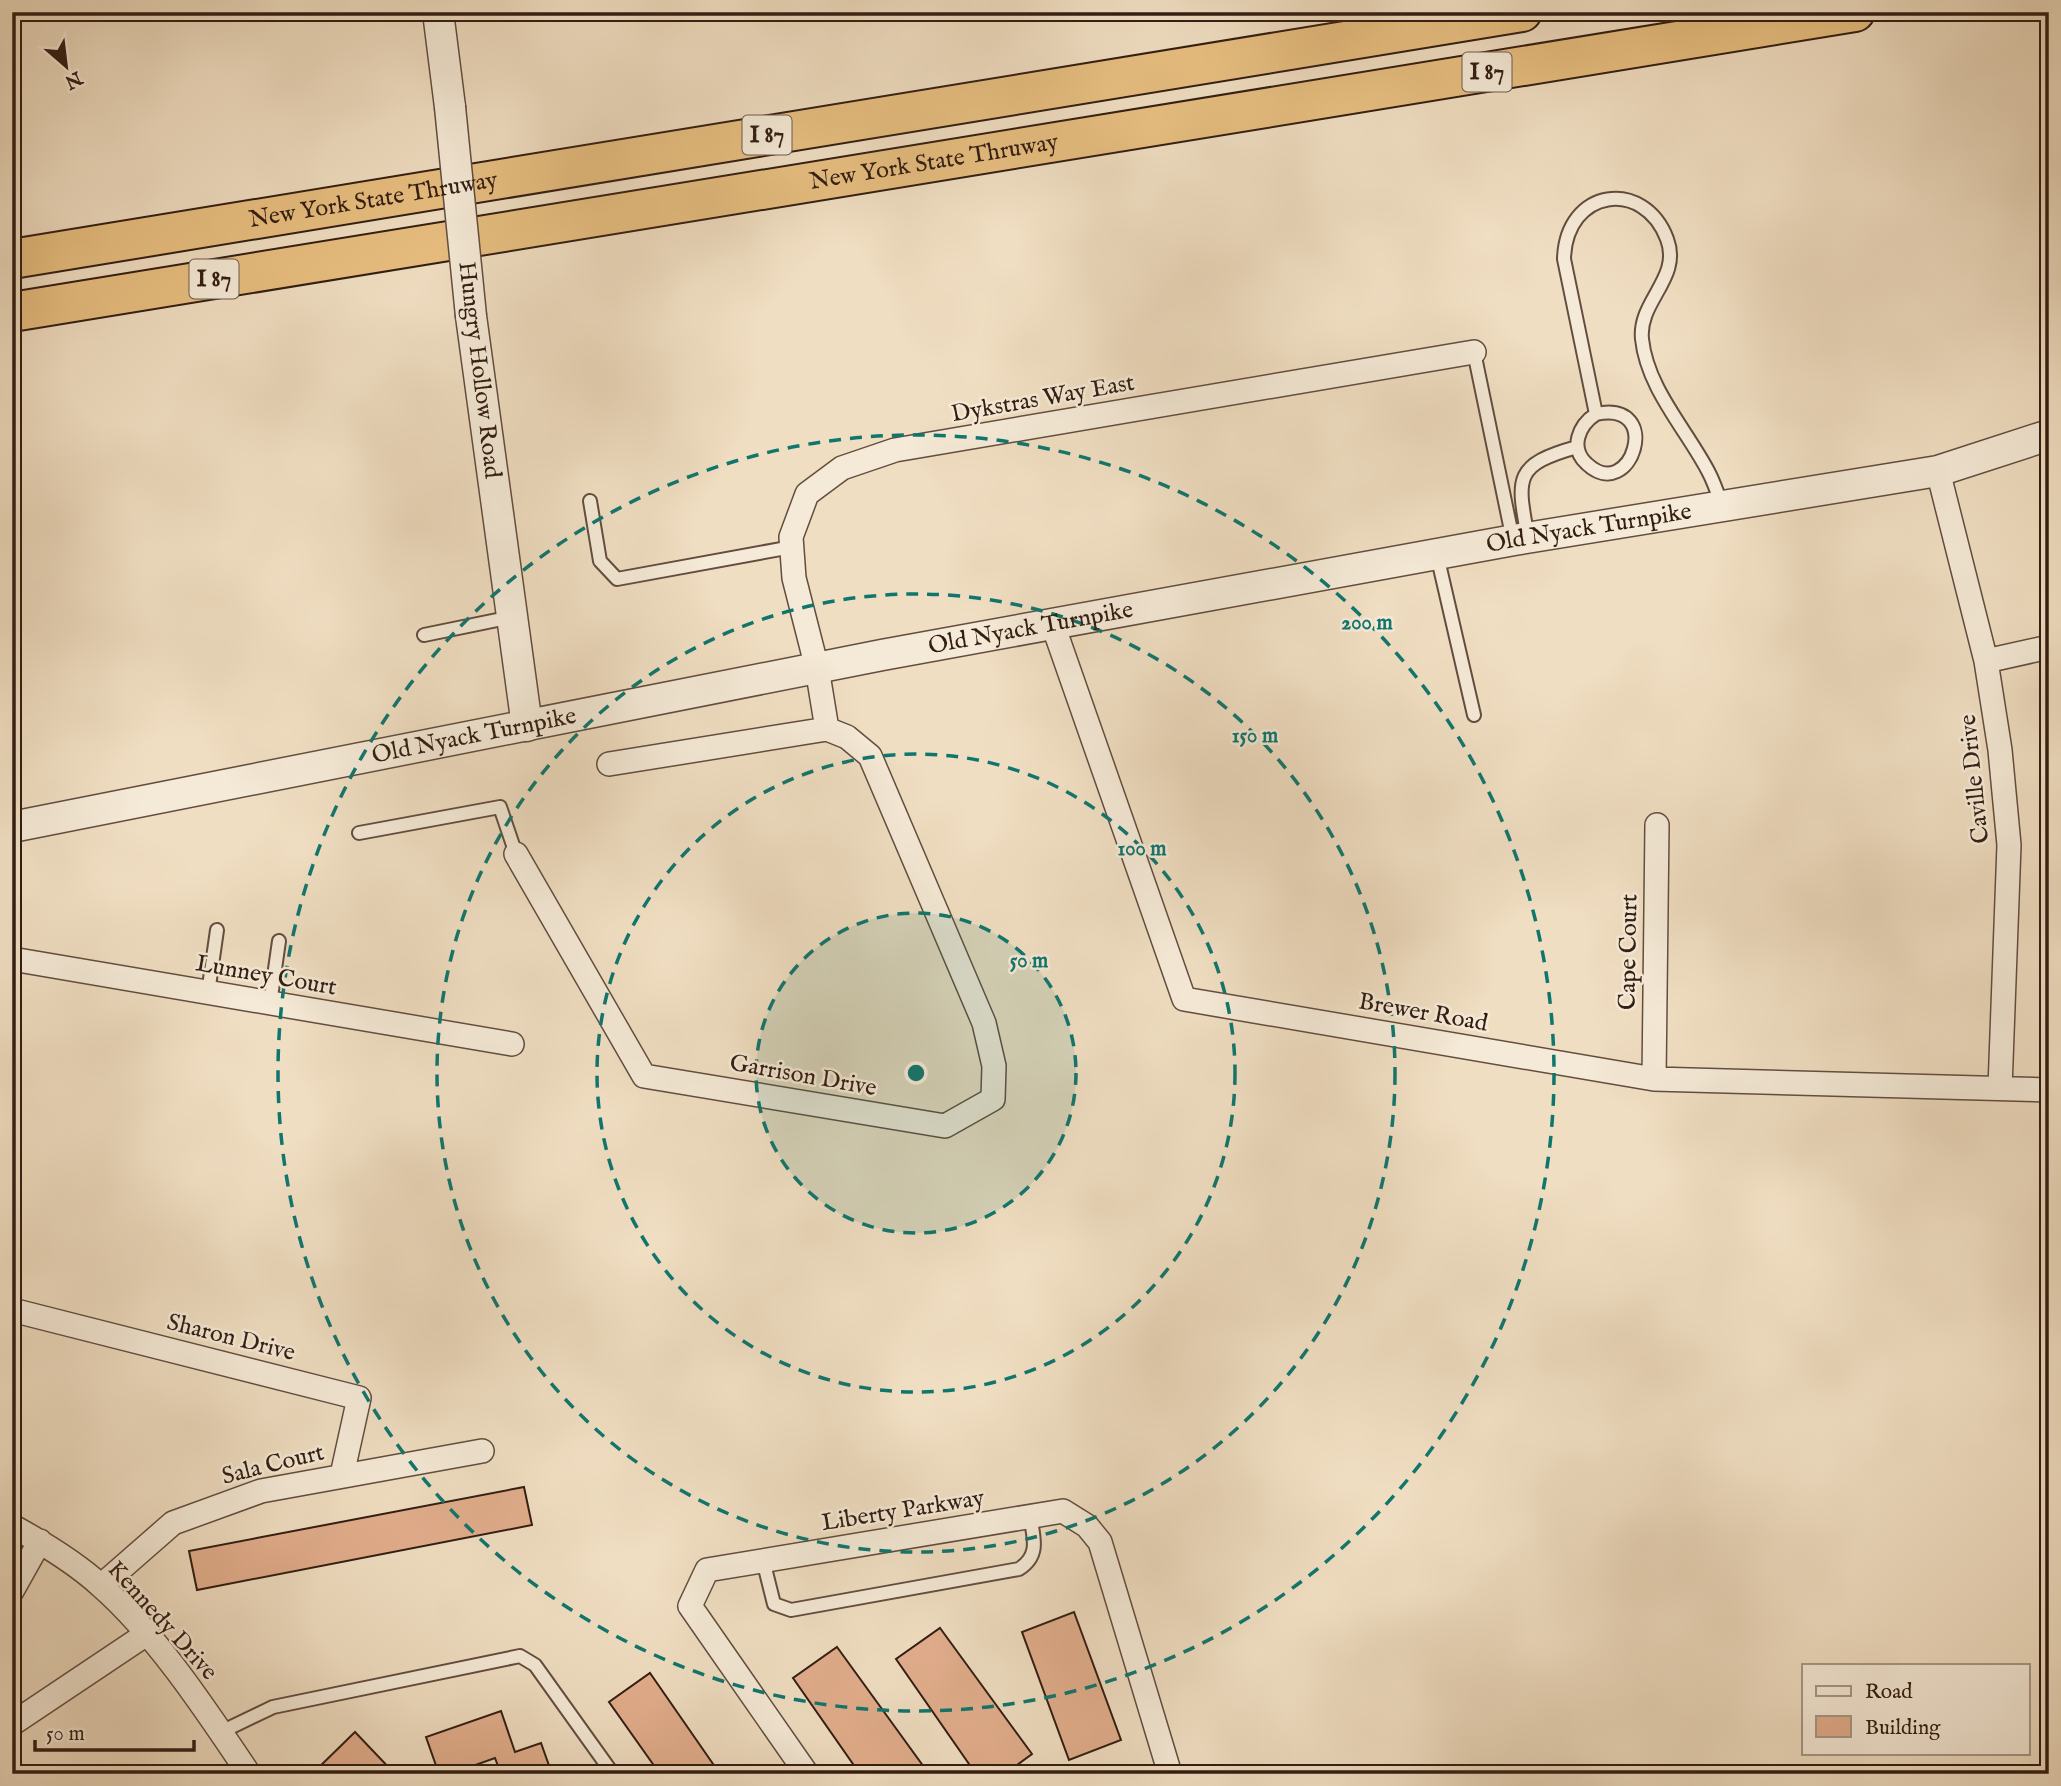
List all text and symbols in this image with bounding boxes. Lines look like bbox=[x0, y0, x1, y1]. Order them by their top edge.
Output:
north arrow bbox=[32, 32, 102, 102]
road number: I 87 bbox=[1462, 53, 1512, 92]
text: N bbox=[60, 64, 87, 94]
road number: I 87 bbox=[742, 116, 792, 154]
street label: New York State Thruway bbox=[807, 126, 1061, 197]
street label: New York State Thruway bbox=[247, 164, 500, 236]
road number: I 87 bbox=[190, 260, 238, 298]
street label: Hungry Hollow Road bbox=[450, 260, 508, 480]
street label: Dykstras Way East bbox=[949, 368, 1137, 430]
street label: Old Nyack Turnpike bbox=[1484, 496, 1694, 560]
street label: Old Nyack Turnpike bbox=[926, 594, 1136, 662]
text: 200 m bbox=[1341, 610, 1393, 637]
street label: Old Nyack Turnpike bbox=[369, 700, 579, 771]
street label: Caville Drive bbox=[1953, 713, 1997, 845]
text: 150 m bbox=[1232, 723, 1279, 750]
text: 100 m bbox=[1117, 836, 1167, 863]
street label: Cape Court bbox=[1612, 894, 1646, 1010]
street label: Lunney Court bbox=[193, 948, 339, 1004]
text: 50 m bbox=[1010, 948, 1049, 975]
street label: Brewer Road bbox=[1356, 986, 1490, 1040]
street label: Garrison Drive bbox=[727, 1048, 879, 1104]
centre of rings bbox=[904, 1061, 928, 1085]
street label: Sharon Drive bbox=[164, 1307, 298, 1369]
street label: Sala Court bbox=[219, 1437, 327, 1493]
street label: Liberty Parkway bbox=[819, 1483, 987, 1539]
street label: Kennedy Drive bbox=[100, 1555, 224, 1687]
legend bbox=[1802, 1664, 2030, 1754]
text: Road bbox=[1865, 1679, 1913, 1706]
scale bar bbox=[35, 1709, 194, 1753]
text: Building bbox=[1865, 1715, 1941, 1742]
text: 50 m bbox=[46, 1721, 85, 1748]

